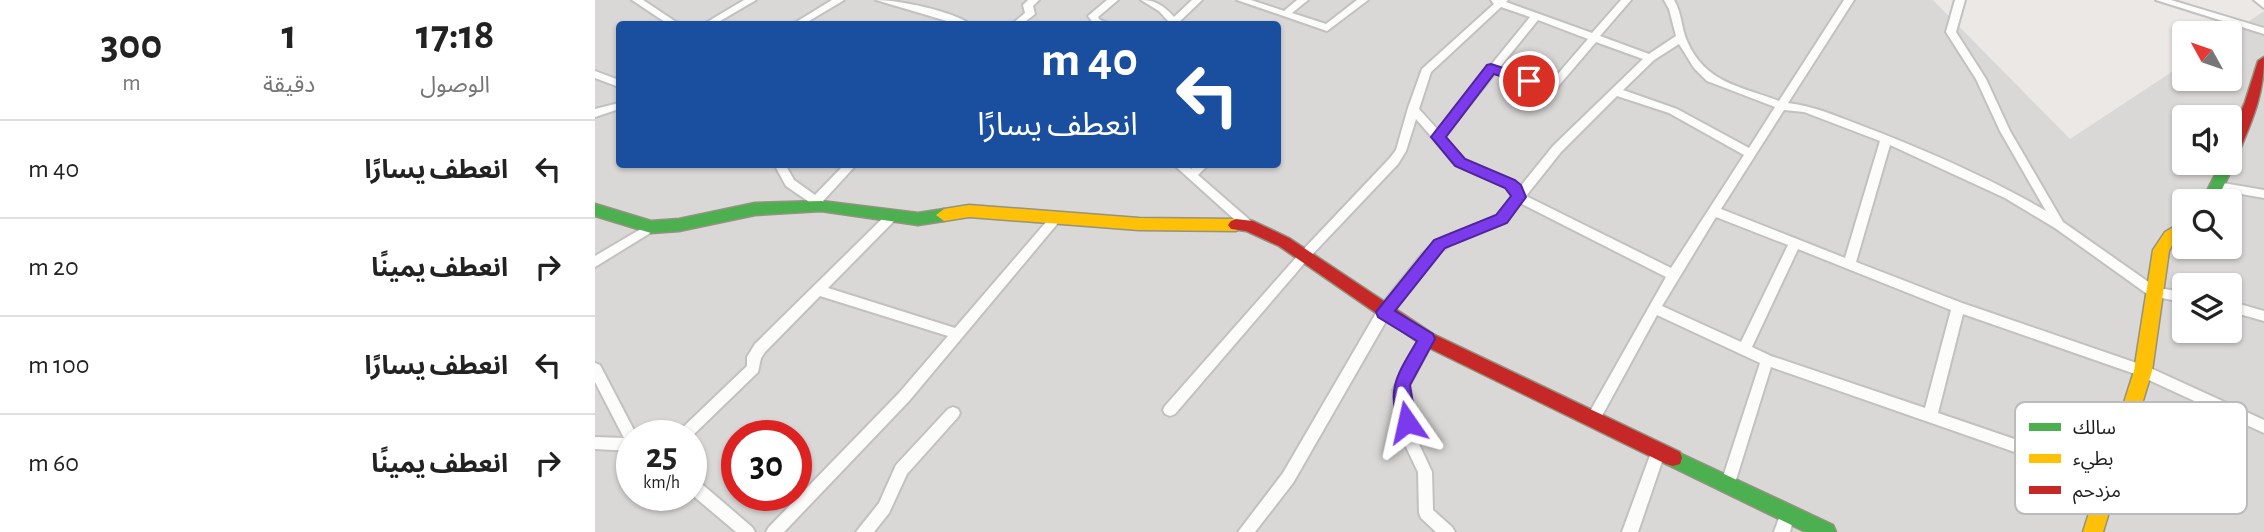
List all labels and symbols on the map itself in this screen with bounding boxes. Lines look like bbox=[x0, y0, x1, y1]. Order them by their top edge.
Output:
north arrow bbox=[2172, 21, 2242, 91]
pin bbox=[1499, 51, 1559, 111]
position arrow bbox=[1370, 385, 1444, 459]
legend bbox=[2015, 402, 2247, 514]
text: سالك bbox=[2073, 419, 2116, 438]
speed limit sign: 30 bbox=[721, 420, 812, 511]
text: بطيء bbox=[2073, 450, 2113, 473]
text: مزدحم bbox=[2073, 482, 2121, 505]

